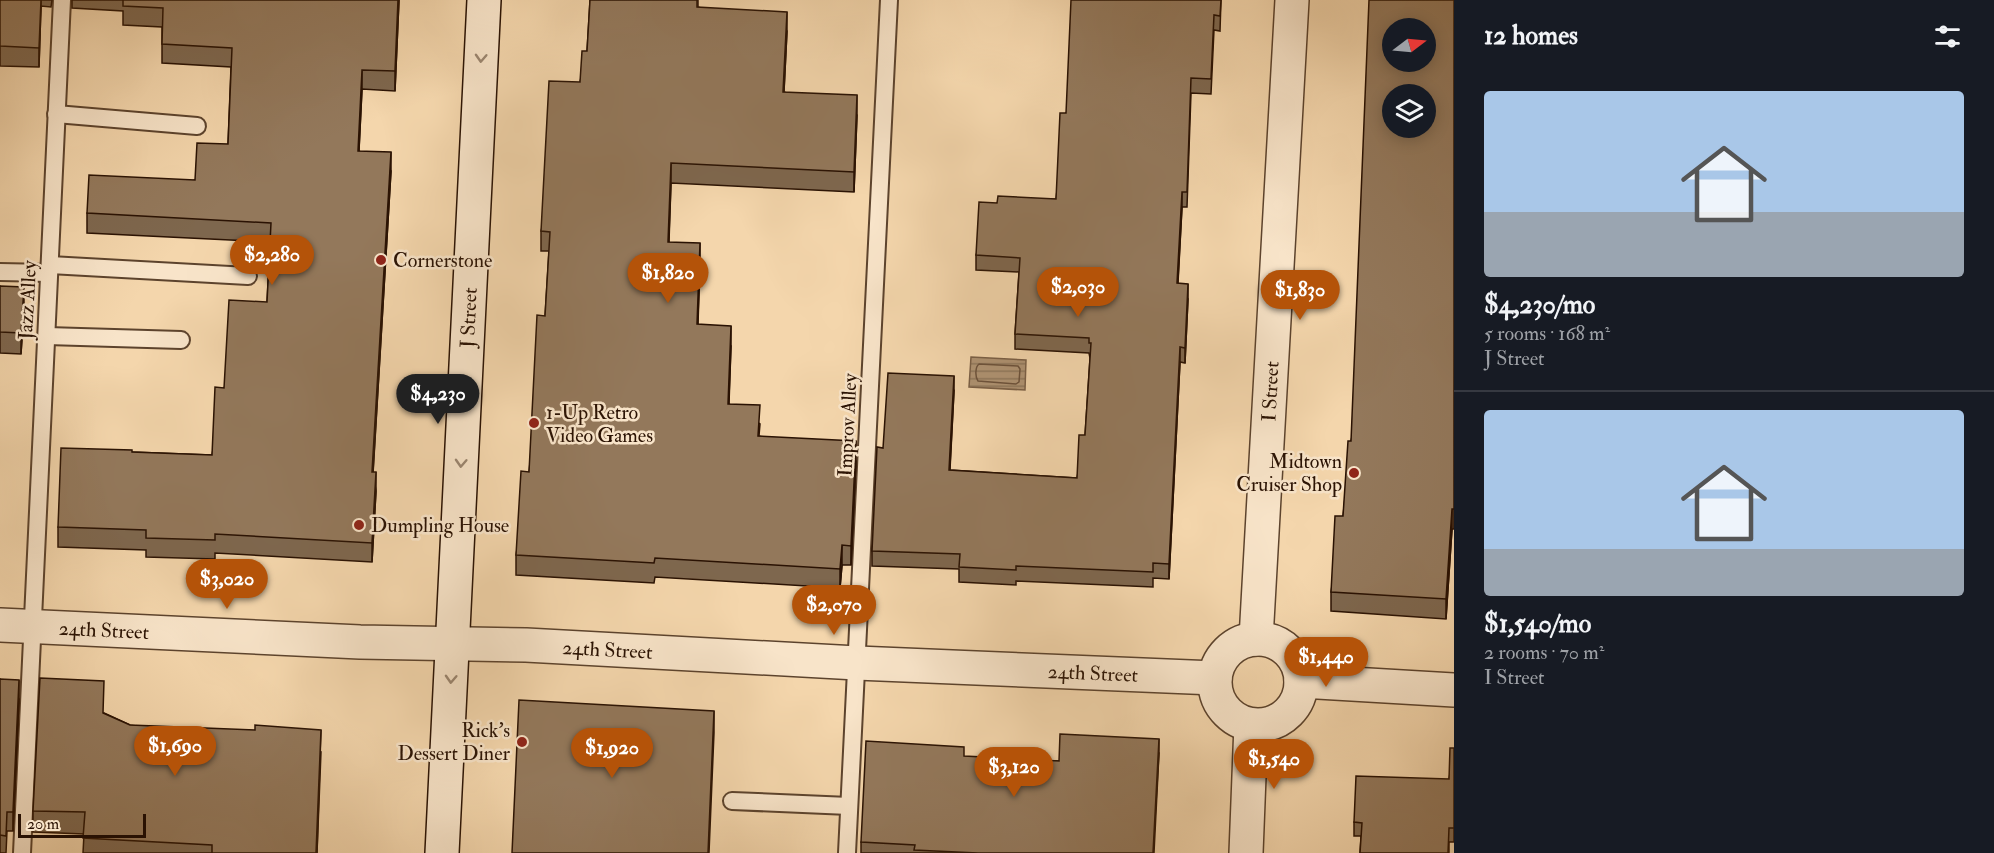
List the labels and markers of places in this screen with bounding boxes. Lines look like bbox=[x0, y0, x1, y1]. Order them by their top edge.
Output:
pin: $2,280 bbox=[223, 235, 321, 286]
place label: Cornerstone bbox=[393, 248, 492, 273]
marker: Cornerstone bbox=[374, 253, 388, 267]
pin: $1,820 bbox=[619, 253, 717, 304]
pin: $2,030 bbox=[1029, 267, 1127, 318]
pin: $1,830 bbox=[1251, 270, 1349, 321]
pin: $4,230 bbox=[389, 374, 487, 425]
place label: 1-Up Retro Video Games bbox=[546, 400, 653, 448]
marker: 1-Up Retro Video Games bbox=[527, 416, 541, 430]
place label: Midtown Cruiser Shop bbox=[1236, 449, 1342, 498]
marker: Midtown Cruiser Shop bbox=[1347, 466, 1361, 480]
place label: Dumpling House bbox=[371, 513, 509, 539]
marker: Dumpling House bbox=[352, 518, 366, 532]
pin: $3,020 bbox=[178, 559, 276, 610]
pin: $2,070 bbox=[785, 585, 883, 636]
pin: $1,440 bbox=[1277, 637, 1375, 688]
place label: Rick's Dessert Diner bbox=[397, 718, 511, 766]
pin: $1,690 bbox=[126, 726, 224, 777]
pin: $1,920 bbox=[563, 728, 661, 779]
marker: Rick's Dessert Diner bbox=[515, 735, 529, 749]
pin: $1,540 bbox=[1225, 739, 1323, 790]
pin: $3,120 bbox=[965, 747, 1063, 798]

